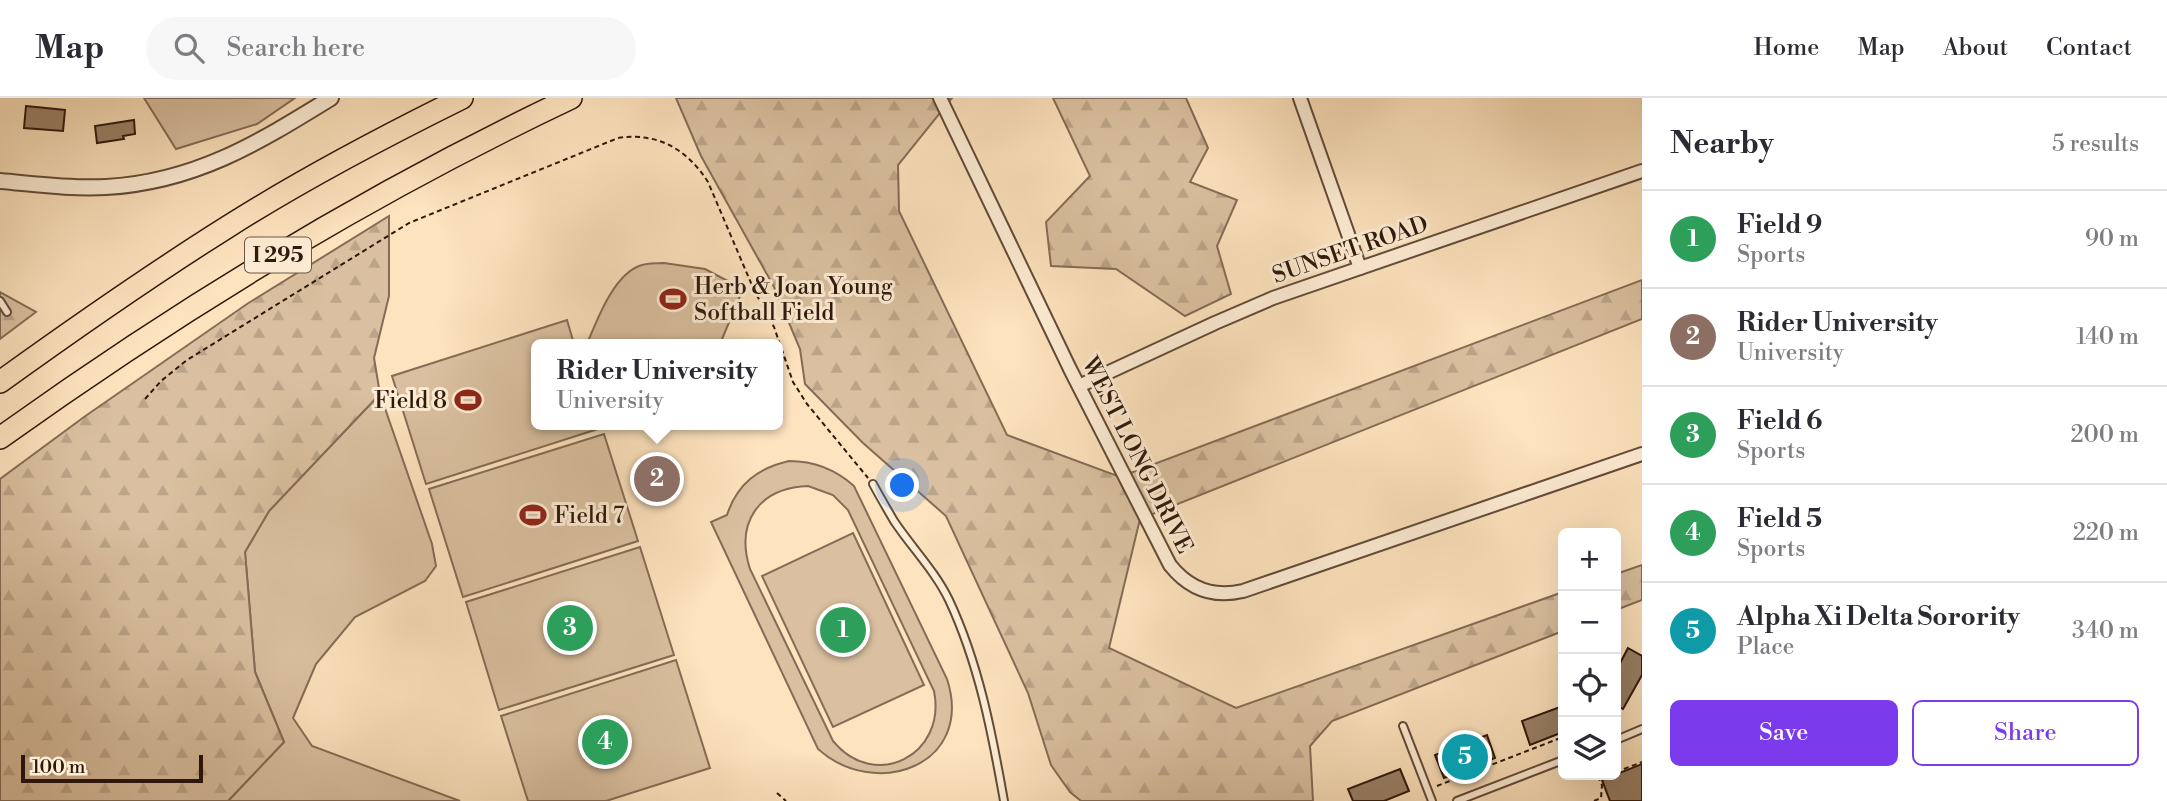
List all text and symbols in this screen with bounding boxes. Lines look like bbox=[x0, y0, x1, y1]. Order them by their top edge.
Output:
search box bbox=[146, 17, 636, 80]
text: Map bbox=[35, 28, 104, 69]
icon: search bbox=[170, 29, 208, 67]
text: Search here bbox=[226, 32, 365, 64]
text: Home bbox=[1754, 33, 1819, 63]
text: Map bbox=[1857, 33, 1905, 63]
text: About bbox=[1943, 33, 2008, 63]
text: Contact bbox=[2046, 33, 2132, 63]
text: Nearby bbox=[1670, 125, 1774, 163]
text: 5 results bbox=[2052, 130, 2139, 158]
text: Field 9 bbox=[1737, 209, 1822, 241]
street label: SUNSET ROAD bbox=[1269, 210, 1432, 290]
text: 1 bbox=[1687, 225, 1699, 253]
text: 90 m bbox=[2085, 225, 2139, 253]
road number: I 295 bbox=[245, 238, 311, 272]
text: Sports bbox=[1737, 241, 1805, 269]
place label: Herb & Joan Young Softball Field bbox=[694, 273, 893, 327]
sports icon: Herb & Joan Young Softball Field bbox=[658, 284, 688, 314]
text: Rider University bbox=[1737, 307, 1938, 339]
text: 2 bbox=[1686, 323, 1700, 351]
text: 140 m bbox=[2076, 323, 2139, 351]
popup bbox=[531, 339, 783, 430]
text: University bbox=[1737, 339, 1844, 367]
street label: WEST LONG DRIVE bbox=[1075, 352, 1199, 558]
text: Rider University bbox=[557, 355, 757, 387]
sports icon: Field 8 bbox=[453, 385, 483, 415]
place label: Field 8 bbox=[374, 387, 447, 415]
text: University bbox=[557, 387, 664, 415]
text: Field 6 bbox=[1737, 405, 1822, 437]
text: 3 bbox=[1686, 421, 1700, 449]
text: 200 m bbox=[2071, 421, 2139, 449]
text: Sports bbox=[1737, 437, 1805, 465]
pin: 2 bbox=[634, 453, 680, 505]
your location bbox=[885, 468, 919, 502]
sports icon: Field 7 bbox=[518, 500, 548, 530]
place label: Field 7 bbox=[554, 502, 625, 530]
text: Field 5 bbox=[1737, 503, 1822, 535]
text: 4 bbox=[1685, 519, 1701, 547]
text: 220 m bbox=[2073, 519, 2139, 547]
map controls bbox=[1558, 528, 1621, 780]
button: + bbox=[1558, 528, 1621, 591]
text: Sports bbox=[1737, 535, 1805, 563]
button: − bbox=[1558, 591, 1621, 654]
text: Alpha Xi Delta Sorority bbox=[1737, 601, 2020, 633]
pin: 3 bbox=[547, 602, 593, 654]
pin: 1 bbox=[820, 604, 866, 656]
text: 5 bbox=[1686, 617, 1700, 645]
text: 340 m bbox=[2072, 617, 2139, 645]
text: Place bbox=[1737, 633, 1794, 661]
button: locate bbox=[1558, 654, 1621, 717]
button: Save bbox=[1670, 700, 1898, 766]
button: Share bbox=[1912, 700, 2139, 766]
pin: 4 bbox=[582, 716, 628, 768]
button: layers bbox=[1558, 717, 1621, 780]
pin: 5 bbox=[1442, 731, 1488, 783]
scale bar bbox=[21, 752, 203, 784]
text: 100 m bbox=[32, 755, 85, 779]

